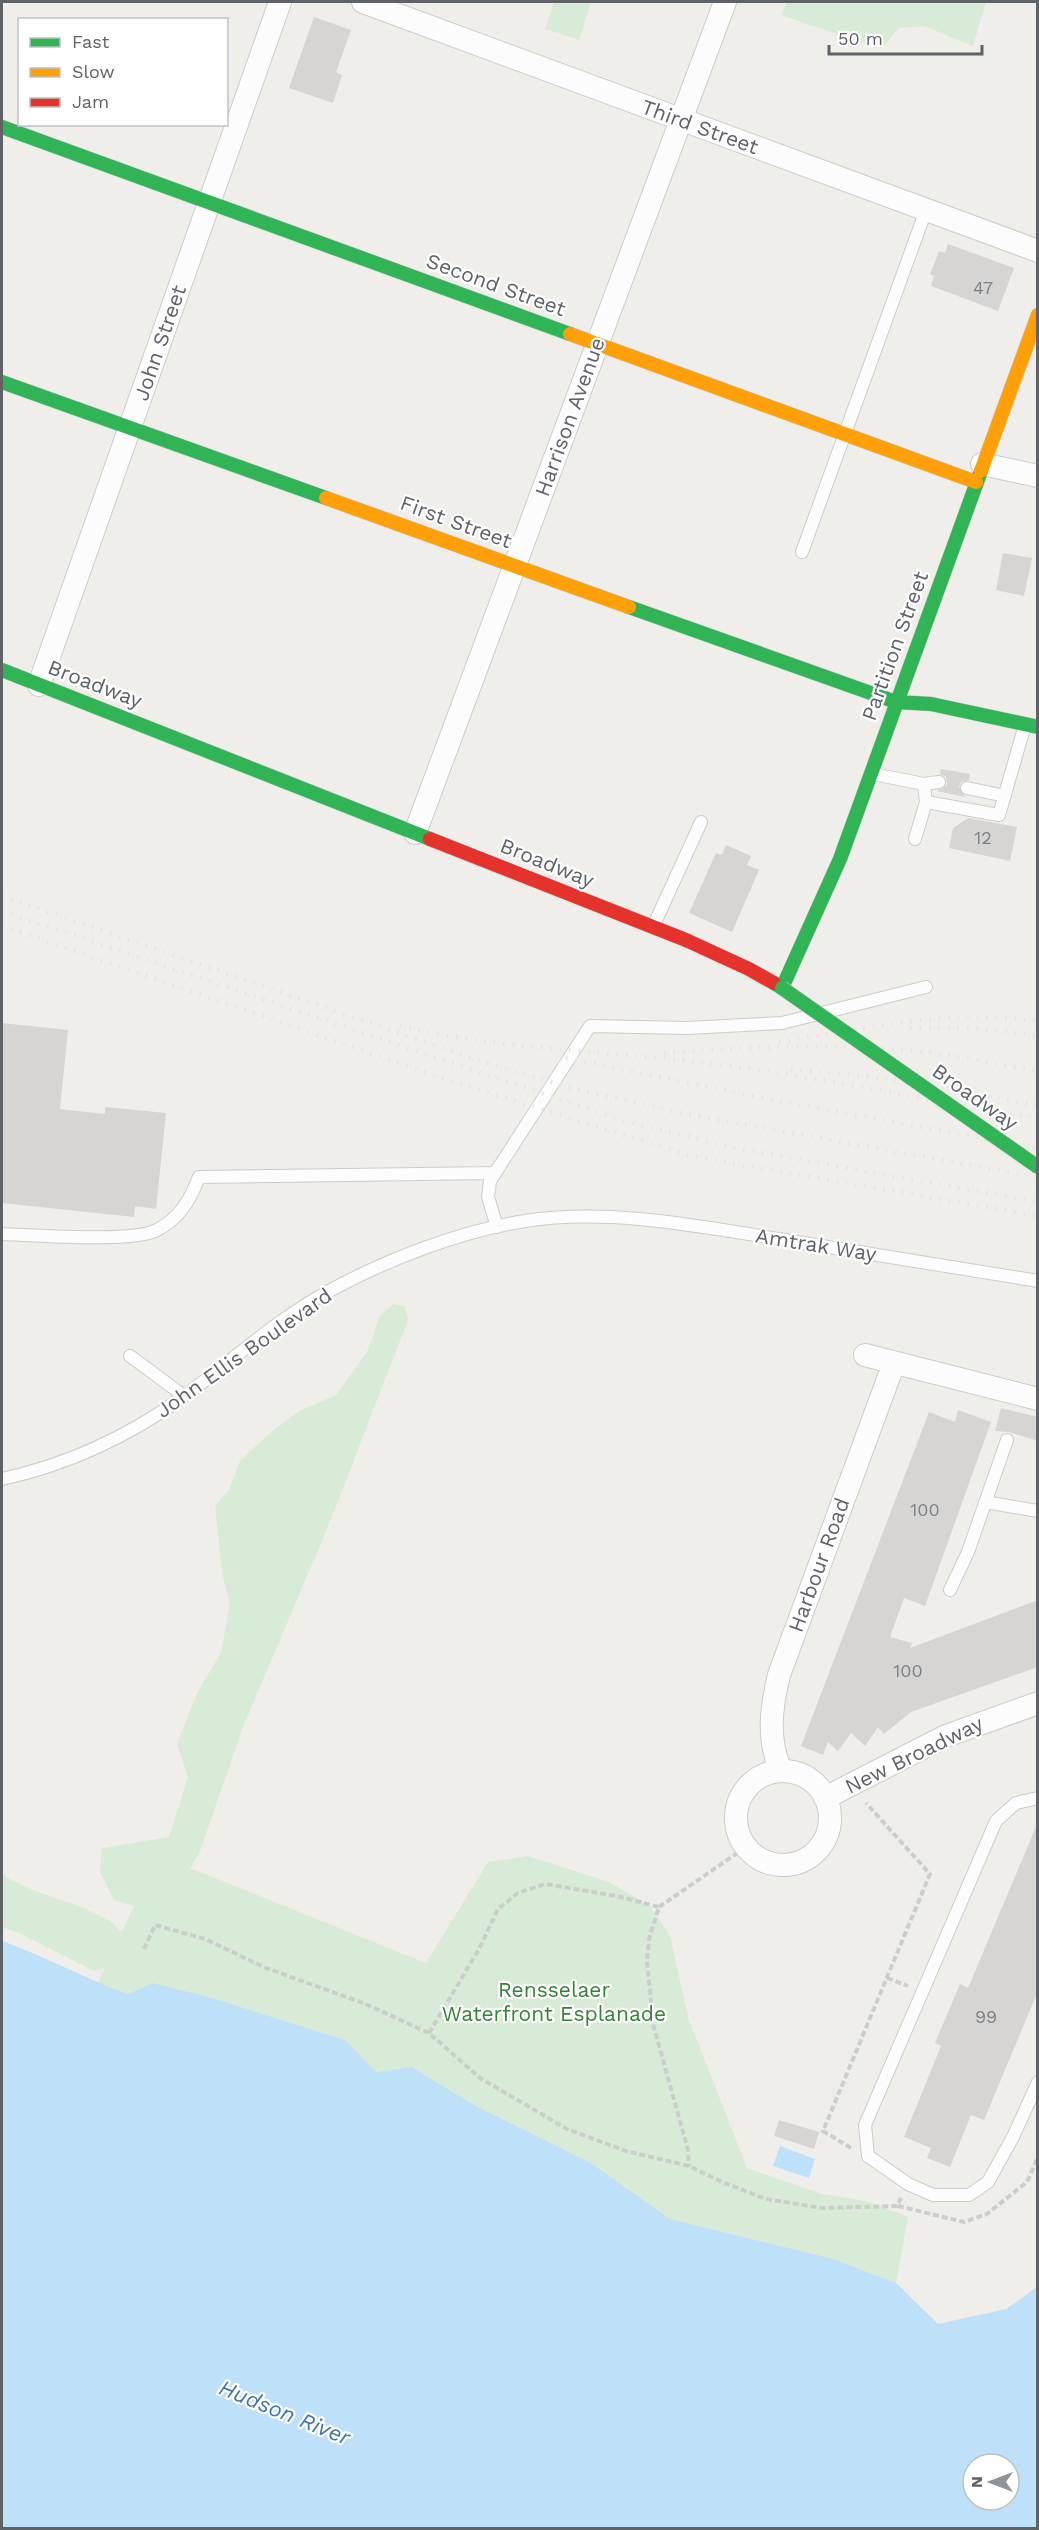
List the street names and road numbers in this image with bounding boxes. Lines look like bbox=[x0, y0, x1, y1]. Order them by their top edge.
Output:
street label: Third Street bbox=[638, 94, 762, 159]
street label: Second Street bbox=[423, 248, 569, 321]
street label: John Street bbox=[128, 282, 191, 404]
street label: Harrison Avenue bbox=[529, 334, 610, 500]
street label: First Street bbox=[397, 490, 515, 553]
street label: Partition Street bbox=[856, 567, 933, 724]
street label: Broadway bbox=[44, 654, 146, 713]
street label: Broadway bbox=[497, 832, 598, 893]
street label: Broadway bbox=[928, 1058, 1023, 1135]
street label: Amtrak Way bbox=[754, 1223, 879, 1266]
street label: John Ellis Boulevard bbox=[151, 1282, 336, 1423]
street label: Harbour Road bbox=[783, 1494, 854, 1635]
street label: New Broadway bbox=[841, 1710, 987, 1799]

